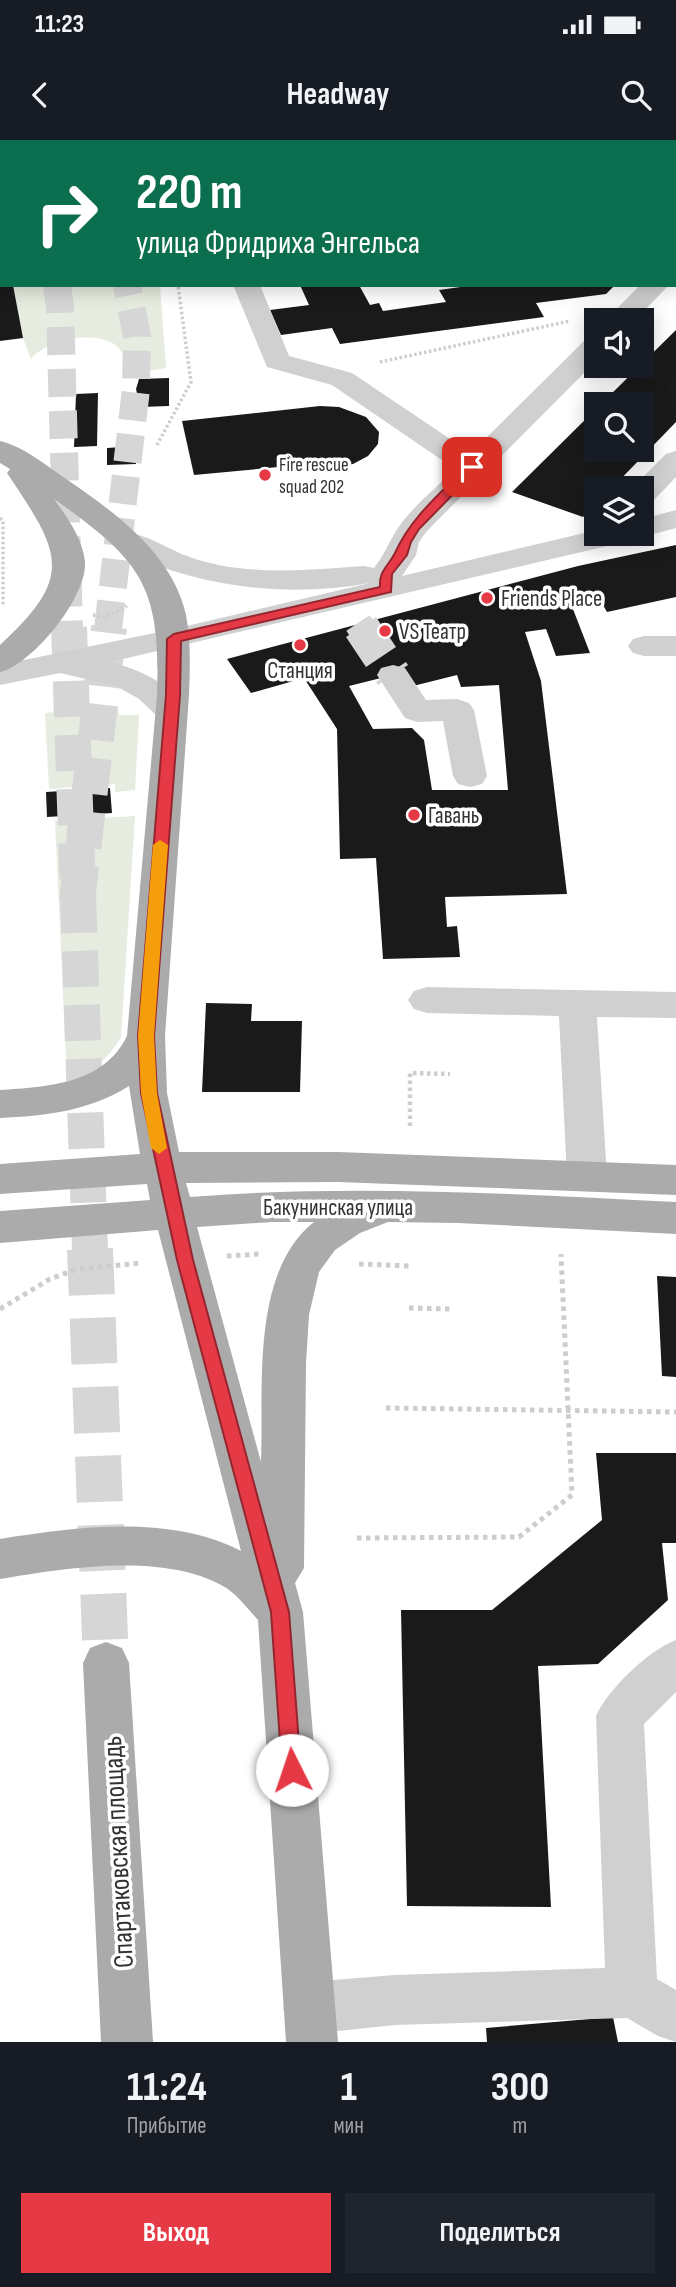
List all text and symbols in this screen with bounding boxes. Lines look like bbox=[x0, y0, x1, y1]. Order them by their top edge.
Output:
text: 11:23 bbox=[35, 9, 84, 40]
text: Headway bbox=[287, 75, 389, 114]
icon: back bbox=[21, 76, 59, 114]
icon: search bbox=[617, 76, 655, 114]
text: 220 m bbox=[136, 164, 242, 223]
icon: right bbox=[21, 168, 112, 259]
text: улица Фридриха Энгельса bbox=[136, 224, 420, 263]
map controls bbox=[584, 308, 654, 546]
button: sound bbox=[584, 308, 654, 378]
button: search bbox=[584, 392, 654, 462]
pin bbox=[442, 437, 502, 497]
icon: arrive bbox=[453, 448, 491, 486]
place label: Fire rescue squad 202 bbox=[279, 454, 349, 499]
marker: Fire rescue squad 202 bbox=[257, 467, 273, 483]
button: layers bbox=[584, 476, 654, 546]
place label: Friends Place bbox=[501, 585, 602, 613]
marker: Friends Place bbox=[479, 590, 495, 606]
place label: VS Театр bbox=[399, 618, 466, 646]
marker: VS Театр bbox=[377, 623, 393, 639]
marker: Станция bbox=[292, 637, 308, 653]
place label: Станция bbox=[267, 657, 333, 685]
place label: Гавань bbox=[428, 802, 479, 830]
marker: Гавань bbox=[406, 807, 422, 823]
street label: Бакунинская улица bbox=[263, 1194, 413, 1222]
position arrow bbox=[255, 1733, 329, 1807]
street label: Спартаковская площадь bbox=[96, 1735, 141, 1969]
text: 11:24 bbox=[127, 2062, 207, 2113]
text: 1 bbox=[340, 2062, 357, 2113]
text: 300 bbox=[491, 2062, 549, 2113]
text: Прибытие bbox=[127, 2112, 207, 2140]
text: мин bbox=[333, 2112, 364, 2140]
text: m bbox=[513, 2112, 527, 2140]
button: Выход bbox=[21, 2193, 331, 2273]
button: Поделиться bbox=[345, 2193, 655, 2273]

